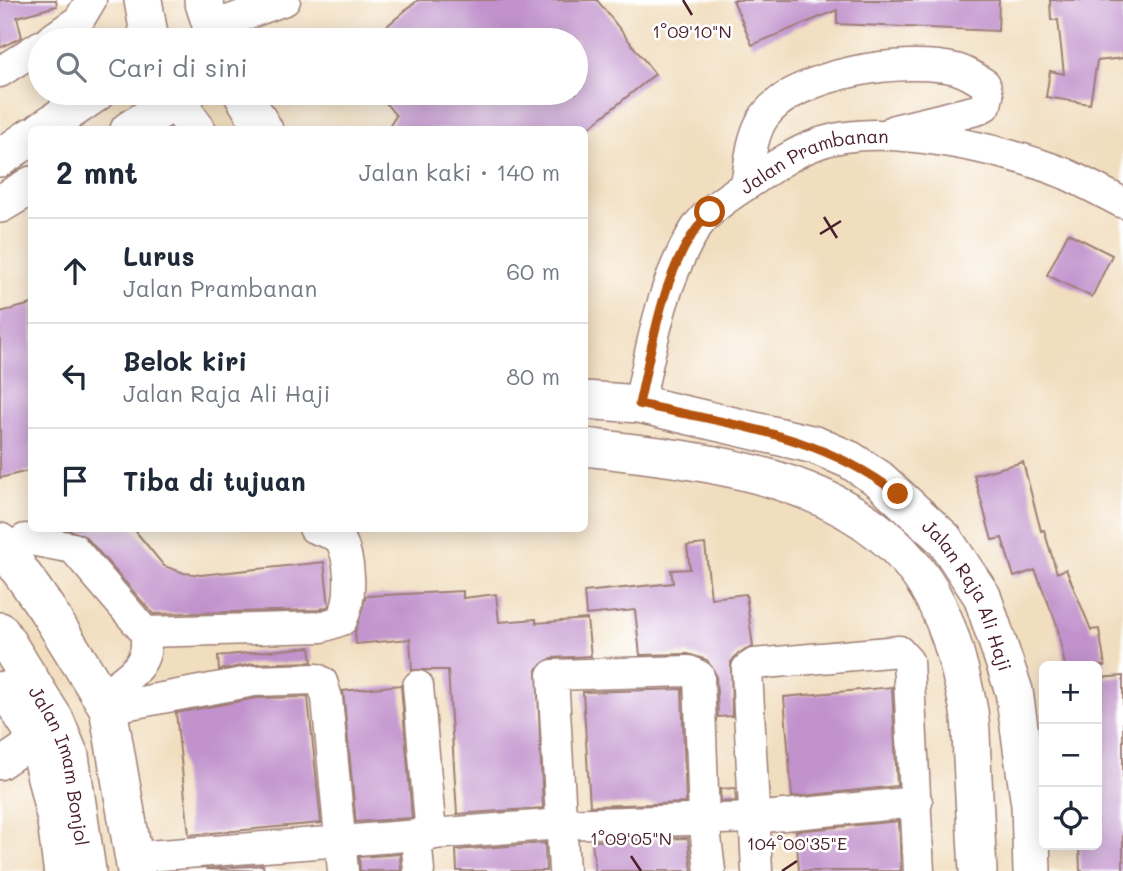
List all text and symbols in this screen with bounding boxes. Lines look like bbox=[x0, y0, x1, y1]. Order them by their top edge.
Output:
text: 1°09'10"N bbox=[652, 19, 732, 43]
search box bbox=[28, 28, 588, 105]
icon: search bbox=[52, 48, 90, 86]
text: Cari di sini bbox=[108, 50, 248, 84]
street label: Jalan Prambanan bbox=[735, 122, 889, 199]
text: 2 mnt bbox=[56, 152, 138, 192]
text: Jalan kaki · 140 m bbox=[359, 157, 560, 187]
route start bbox=[694, 196, 725, 227]
text: Lurus bbox=[123, 239, 195, 273]
icon: ahead bbox=[56, 252, 94, 290]
text: 60 m bbox=[506, 256, 560, 286]
text: Jalan Prambanan bbox=[123, 273, 317, 303]
text: Belok kiri bbox=[123, 344, 247, 378]
icon: left bbox=[56, 357, 94, 395]
text: 80 m bbox=[506, 361, 560, 391]
text: Jalan Raja Ali Haji bbox=[123, 378, 330, 408]
icon: arrive bbox=[56, 462, 94, 500]
text: Tiba di tujuan bbox=[123, 464, 306, 498]
route end bbox=[882, 478, 913, 509]
street label: Jalan Raja Ali Haji bbox=[917, 513, 1019, 674]
map controls bbox=[1039, 661, 1102, 850]
button: + bbox=[1039, 661, 1102, 724]
street label: Jalan Imam Bonjol bbox=[24, 680, 96, 847]
button: − bbox=[1039, 724, 1102, 787]
button: locate bbox=[1039, 787, 1102, 850]
text: 1°09'05"N bbox=[590, 826, 672, 850]
text: 104°00'35"E bbox=[747, 831, 847, 855]

